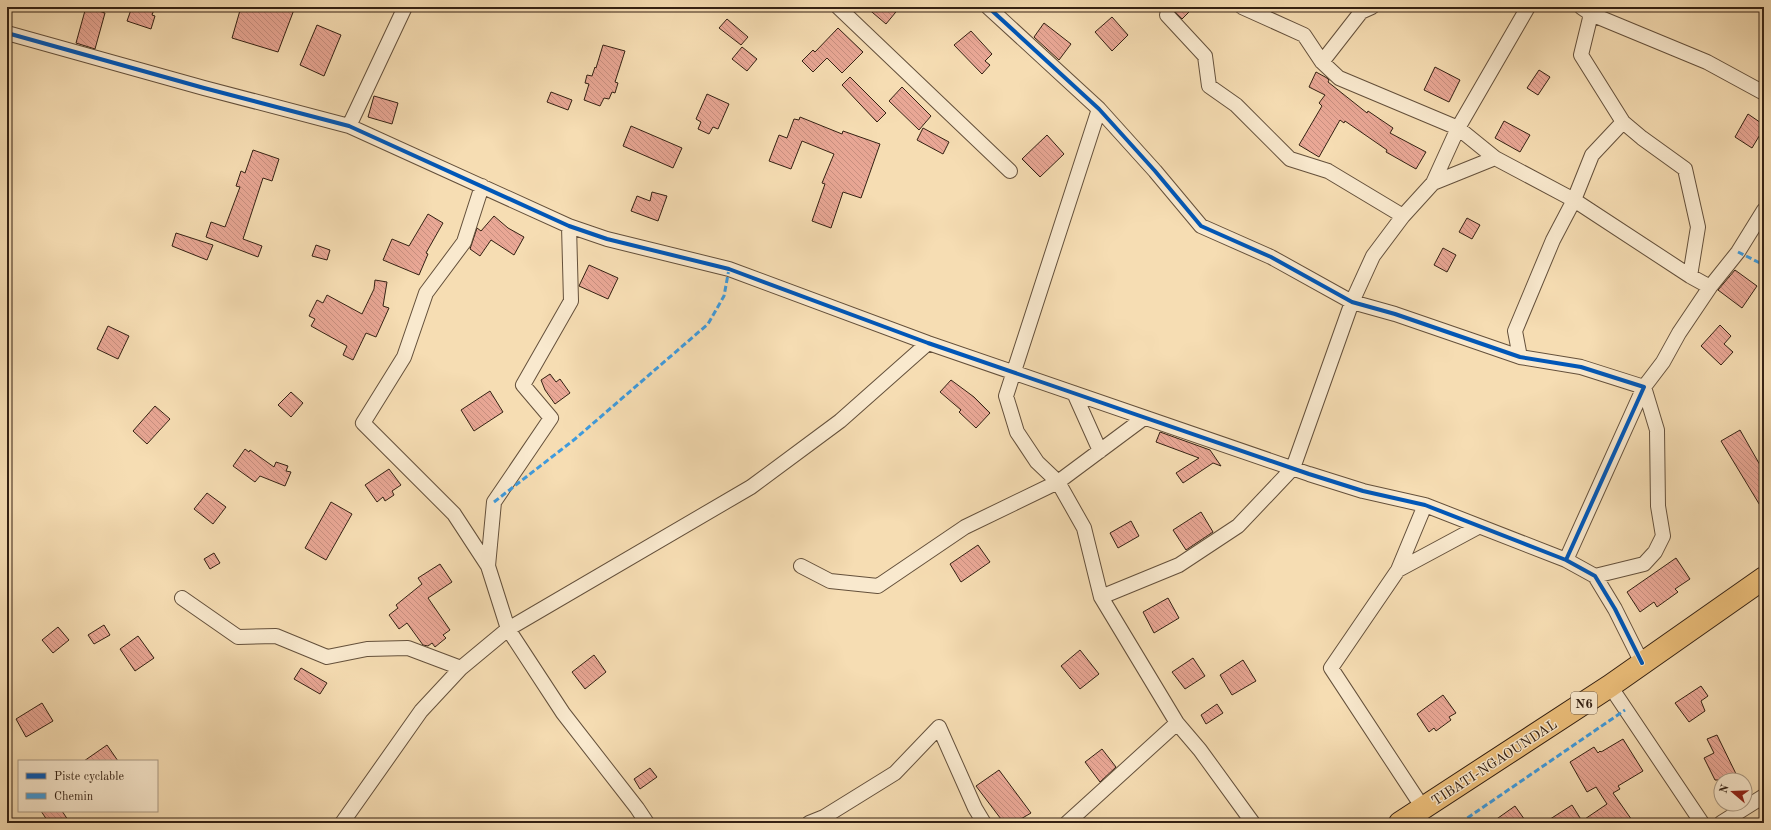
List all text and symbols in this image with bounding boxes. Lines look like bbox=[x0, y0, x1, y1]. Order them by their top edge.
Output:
road number: N6 bbox=[1571, 692, 1597, 714]
street label: TIBATI-NGAOUNDAL bbox=[1429, 717, 1560, 809]
legend bbox=[18, 760, 158, 812]
text: Piste cyclable bbox=[54, 771, 124, 783]
north arrow bbox=[1713, 772, 1753, 812]
text: N bbox=[1718, 783, 1732, 795]
text: Chemin bbox=[54, 791, 94, 803]

